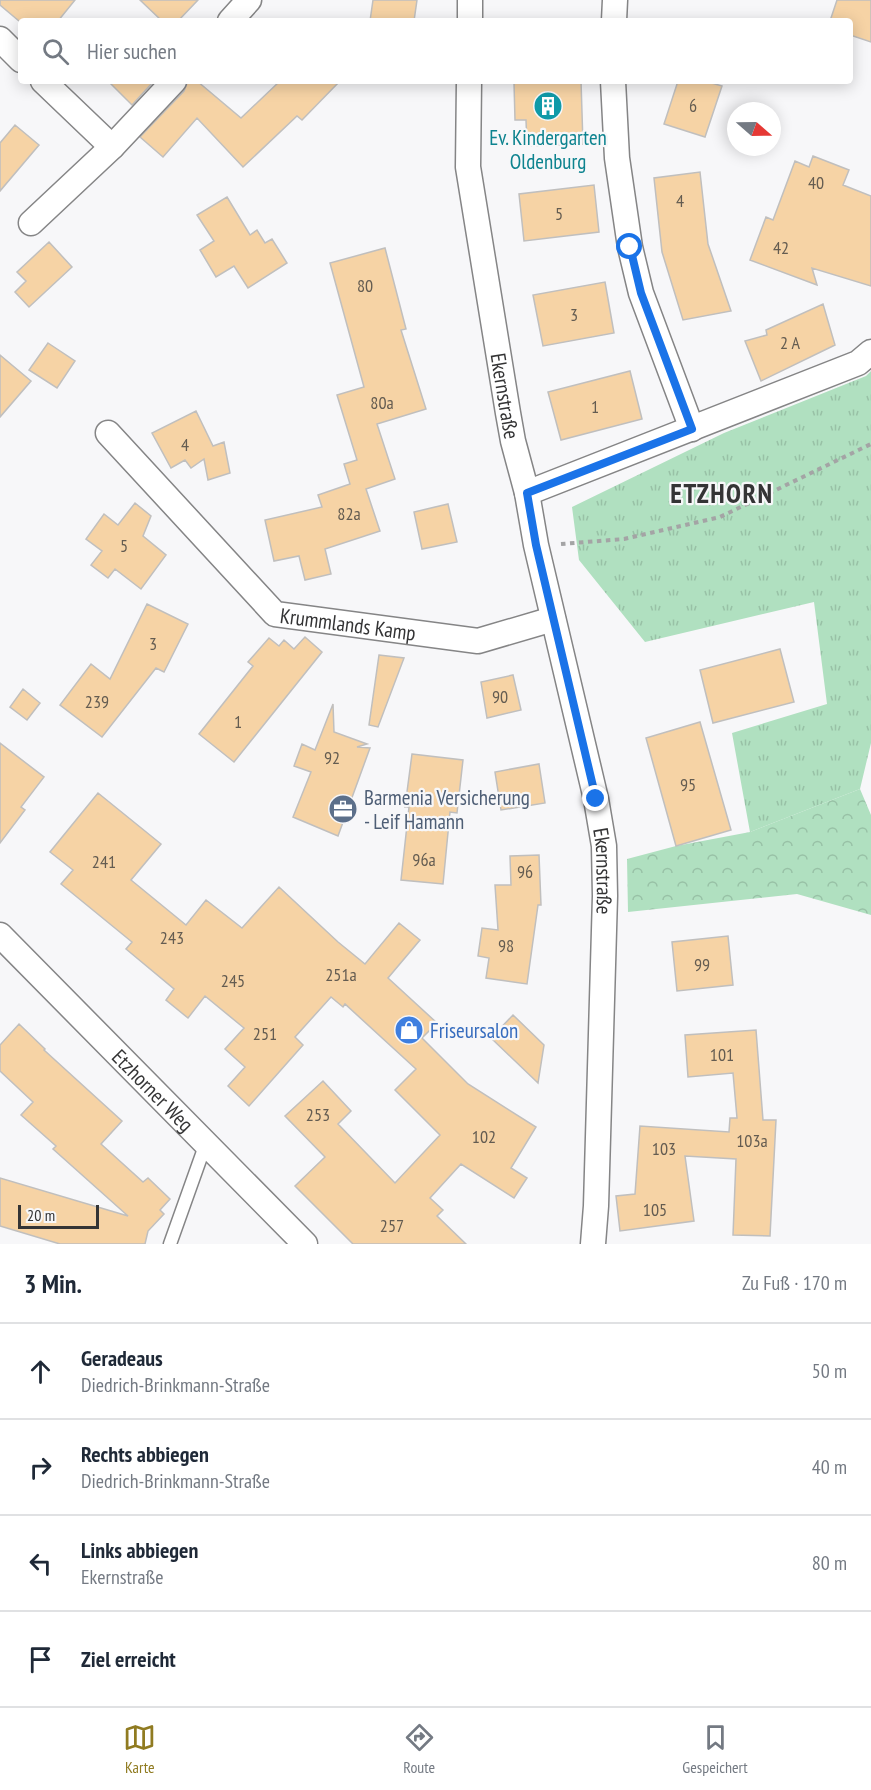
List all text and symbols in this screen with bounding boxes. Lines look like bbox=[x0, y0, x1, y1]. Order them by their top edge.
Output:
search box bbox=[18, 18, 853, 84]
icon: search bbox=[39, 35, 72, 68]
text: Hier suchen bbox=[87, 37, 177, 65]
building icon: Ev. Kindergarten Oldenburg bbox=[532, 90, 564, 122]
house number: 6 bbox=[689, 94, 697, 117]
north arrow bbox=[727, 102, 781, 156]
place label: Ev. Kindergarten Oldenburg bbox=[489, 124, 607, 175]
house number: 40 bbox=[808, 171, 824, 194]
house number: 4 bbox=[676, 189, 684, 212]
house number: 5 bbox=[555, 202, 563, 225]
route start bbox=[616, 233, 642, 259]
house number: 42 bbox=[773, 236, 789, 259]
house number: 80 bbox=[357, 274, 373, 297]
house number: 3 bbox=[570, 303, 578, 326]
house number: 2 A bbox=[780, 331, 800, 354]
street label: Ekernstraße bbox=[485, 351, 526, 441]
house number: 80a bbox=[370, 391, 394, 414]
house number: 1 bbox=[591, 395, 599, 418]
house number: 4 bbox=[181, 433, 189, 456]
district label: ETZHORN bbox=[670, 476, 774, 510]
house number: 82a bbox=[337, 502, 361, 525]
house number: 5 bbox=[120, 534, 128, 557]
street label: Krummlands Kamp bbox=[279, 601, 418, 646]
house number: 3 bbox=[149, 632, 157, 655]
house number: 90 bbox=[492, 685, 508, 708]
house number: 239 bbox=[85, 690, 109, 713]
house number: 1 bbox=[234, 710, 242, 733]
house number: 92 bbox=[324, 746, 340, 769]
house number: 95 bbox=[680, 773, 696, 796]
place label: Barmenia Versicherung - Leif Hamann bbox=[364, 784, 530, 835]
route end bbox=[582, 785, 608, 811]
office icon: Barmenia Versicherung - Leif Hamann bbox=[327, 793, 359, 825]
street label: Ekernstraße bbox=[588, 826, 619, 915]
house number: 96a bbox=[412, 848, 436, 871]
house number: 241 bbox=[92, 850, 116, 873]
house number: 96 bbox=[517, 860, 533, 883]
house number: 243 bbox=[160, 926, 184, 949]
house number: 98 bbox=[498, 934, 514, 957]
house number: 99 bbox=[694, 953, 710, 976]
house number: 251a bbox=[325, 963, 357, 986]
house number: 245 bbox=[221, 969, 245, 992]
shop icon: Friseursalon bbox=[393, 1014, 425, 1046]
place label: Friseursalon bbox=[430, 1017, 518, 1044]
house number: 251 bbox=[253, 1022, 277, 1045]
street label: Etzhorner Weg bbox=[107, 1043, 200, 1137]
house number: 101 bbox=[710, 1043, 734, 1066]
house number: 253 bbox=[306, 1103, 330, 1126]
house number: 102 bbox=[472, 1125, 496, 1148]
house number: 103a bbox=[736, 1129, 768, 1152]
house number: 103 bbox=[652, 1137, 676, 1160]
house number: 105 bbox=[643, 1198, 667, 1221]
scale bar bbox=[18, 1202, 99, 1230]
text: 20 m bbox=[27, 1205, 55, 1225]
house number: 257 bbox=[380, 1214, 404, 1237]
text: 3 Min. bbox=[24, 1267, 82, 1300]
text: Zu Fuß · 170 m bbox=[742, 1270, 847, 1296]
text: Geradeaus bbox=[81, 1344, 163, 1372]
icon: ahead bbox=[24, 1355, 57, 1388]
text: 50 m bbox=[812, 1358, 847, 1384]
text: Diedrich-Brinkmann-Straße bbox=[81, 1372, 270, 1398]
text: Rechts abbiegen bbox=[81, 1440, 209, 1468]
icon: right bbox=[24, 1451, 57, 1484]
text: 40 m bbox=[812, 1454, 847, 1480]
text: Diedrich-Brinkmann-Straße bbox=[81, 1468, 270, 1494]
text: Links abbiegen bbox=[81, 1536, 198, 1564]
icon: left bbox=[24, 1547, 57, 1580]
text: 80 m bbox=[812, 1550, 847, 1576]
text: Ekernstraße bbox=[81, 1564, 163, 1590]
icon: arrive bbox=[24, 1643, 57, 1676]
text: Ziel erreicht bbox=[81, 1645, 176, 1673]
tab: Karte bbox=[123, 1721, 156, 1777]
tab: Route bbox=[403, 1721, 436, 1777]
tab: Gespeichert bbox=[682, 1721, 748, 1777]

